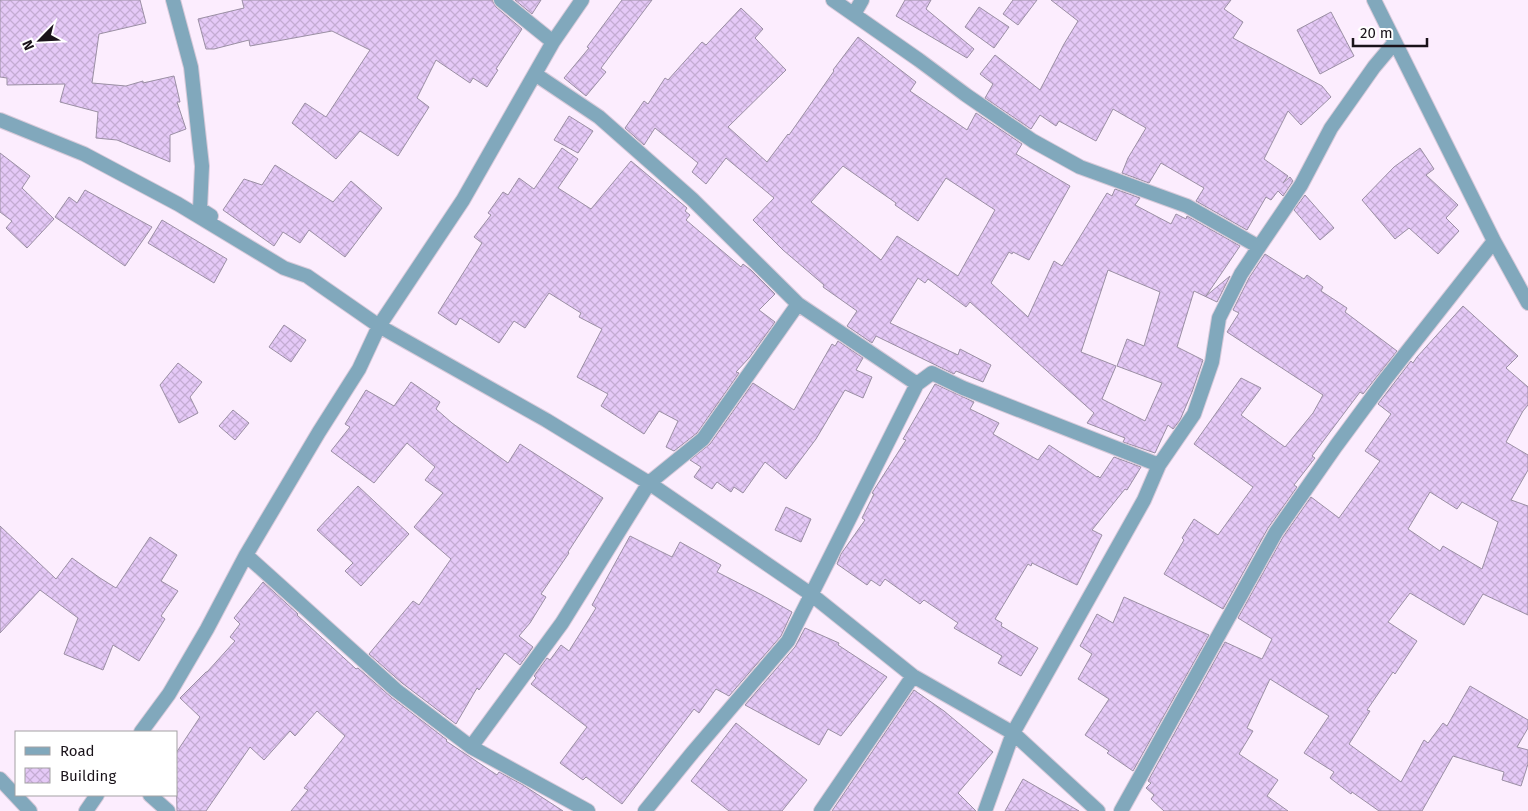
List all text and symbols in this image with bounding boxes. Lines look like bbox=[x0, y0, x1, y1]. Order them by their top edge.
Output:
north arrow bbox=[15, 15, 65, 65]
scale bar bbox=[1353, 15, 1427, 47]
text: 20 m bbox=[1360, 24, 1393, 42]
text: N bbox=[19, 37, 38, 53]
legend bbox=[15, 731, 178, 796]
text: Road bbox=[60, 742, 95, 760]
text: Building bbox=[60, 767, 116, 785]

